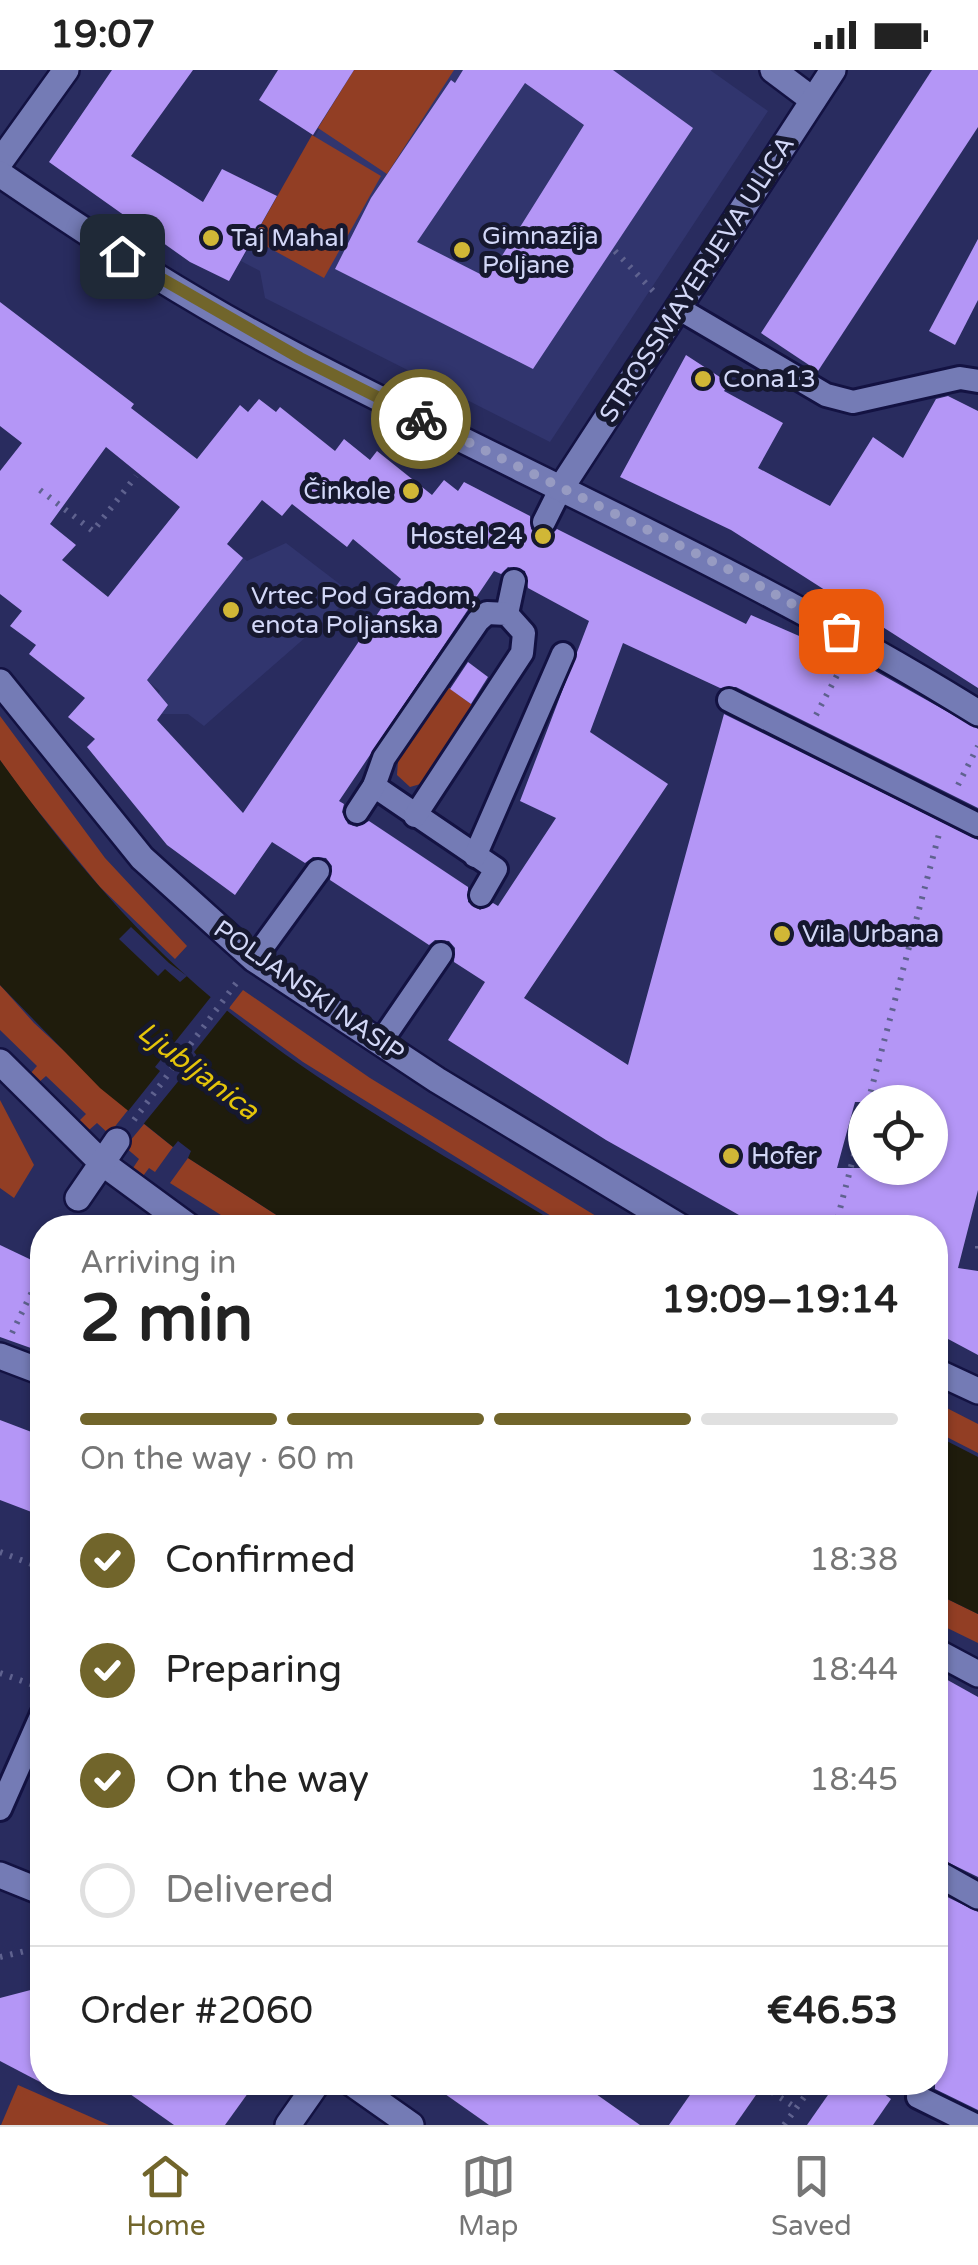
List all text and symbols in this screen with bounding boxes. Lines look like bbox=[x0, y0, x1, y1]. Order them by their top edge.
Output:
text: 19:07 bbox=[50, 12, 155, 58]
street label: STROSSMAYERJEVA ULICA bbox=[593, 130, 801, 428]
pin bbox=[80, 214, 165, 299]
place label: Gimnazija Poljane bbox=[482, 221, 598, 280]
place label: Taj Mahal bbox=[231, 223, 345, 253]
marker: Taj Mahal bbox=[200, 227, 222, 249]
icon: home bbox=[95, 229, 150, 284]
marker: Gimnazija Poljane bbox=[451, 239, 473, 261]
place label: Cona13 bbox=[723, 364, 816, 394]
marker: Cona13 bbox=[692, 368, 714, 390]
courier bbox=[371, 369, 471, 469]
icon: bike bbox=[394, 392, 449, 447]
place label: Činkole bbox=[303, 476, 391, 506]
marker: Činkole bbox=[400, 480, 422, 502]
place label: Hostel 24 bbox=[410, 521, 523, 551]
marker: Hostel 24 bbox=[532, 525, 554, 547]
place label: Vrtec Pod Gradom, enota Poljanska bbox=[251, 581, 477, 640]
pin bbox=[799, 589, 884, 674]
marker: Vrtec Pod Gradom, enota Poljanska bbox=[220, 599, 242, 621]
icon: bag bbox=[814, 604, 869, 659]
street label: POLJANSKI NASIP bbox=[208, 914, 410, 1068]
place label: Vila Urbana bbox=[802, 919, 939, 949]
marker: Vila Urbana bbox=[771, 923, 793, 945]
water label: Ljubljanica bbox=[131, 1015, 266, 1128]
map controls bbox=[848, 1085, 948, 1185]
button: locate bbox=[848, 1085, 948, 1185]
place label: Hofer bbox=[751, 1141, 818, 1171]
marker: Hofer bbox=[720, 1145, 742, 1167]
text: Arriving in bbox=[80, 1244, 237, 1282]
text: 19:09–19:14 bbox=[661, 1277, 898, 1323]
text: 2 min bbox=[80, 1280, 253, 1359]
text: On the way · 60 m bbox=[80, 1440, 355, 1478]
icon: check bbox=[80, 1533, 135, 1588]
text: Confirmed bbox=[165, 1537, 356, 1583]
text: 18:38 bbox=[809, 1541, 898, 1579]
icon: check bbox=[80, 1643, 135, 1698]
text: Preparing bbox=[165, 1647, 342, 1693]
text: 18:44 bbox=[809, 1651, 898, 1689]
icon: check bbox=[80, 1753, 135, 1808]
text: On the way bbox=[165, 1757, 369, 1803]
text: 18:45 bbox=[809, 1761, 898, 1799]
text: Delivered bbox=[165, 1867, 334, 1913]
text: Order #2060 bbox=[80, 1988, 313, 2034]
text: €46.53 bbox=[767, 1988, 898, 2034]
tab: Home bbox=[126, 2149, 206, 2243]
tab: Map bbox=[458, 2149, 518, 2243]
tab: Saved bbox=[771, 2149, 852, 2243]

